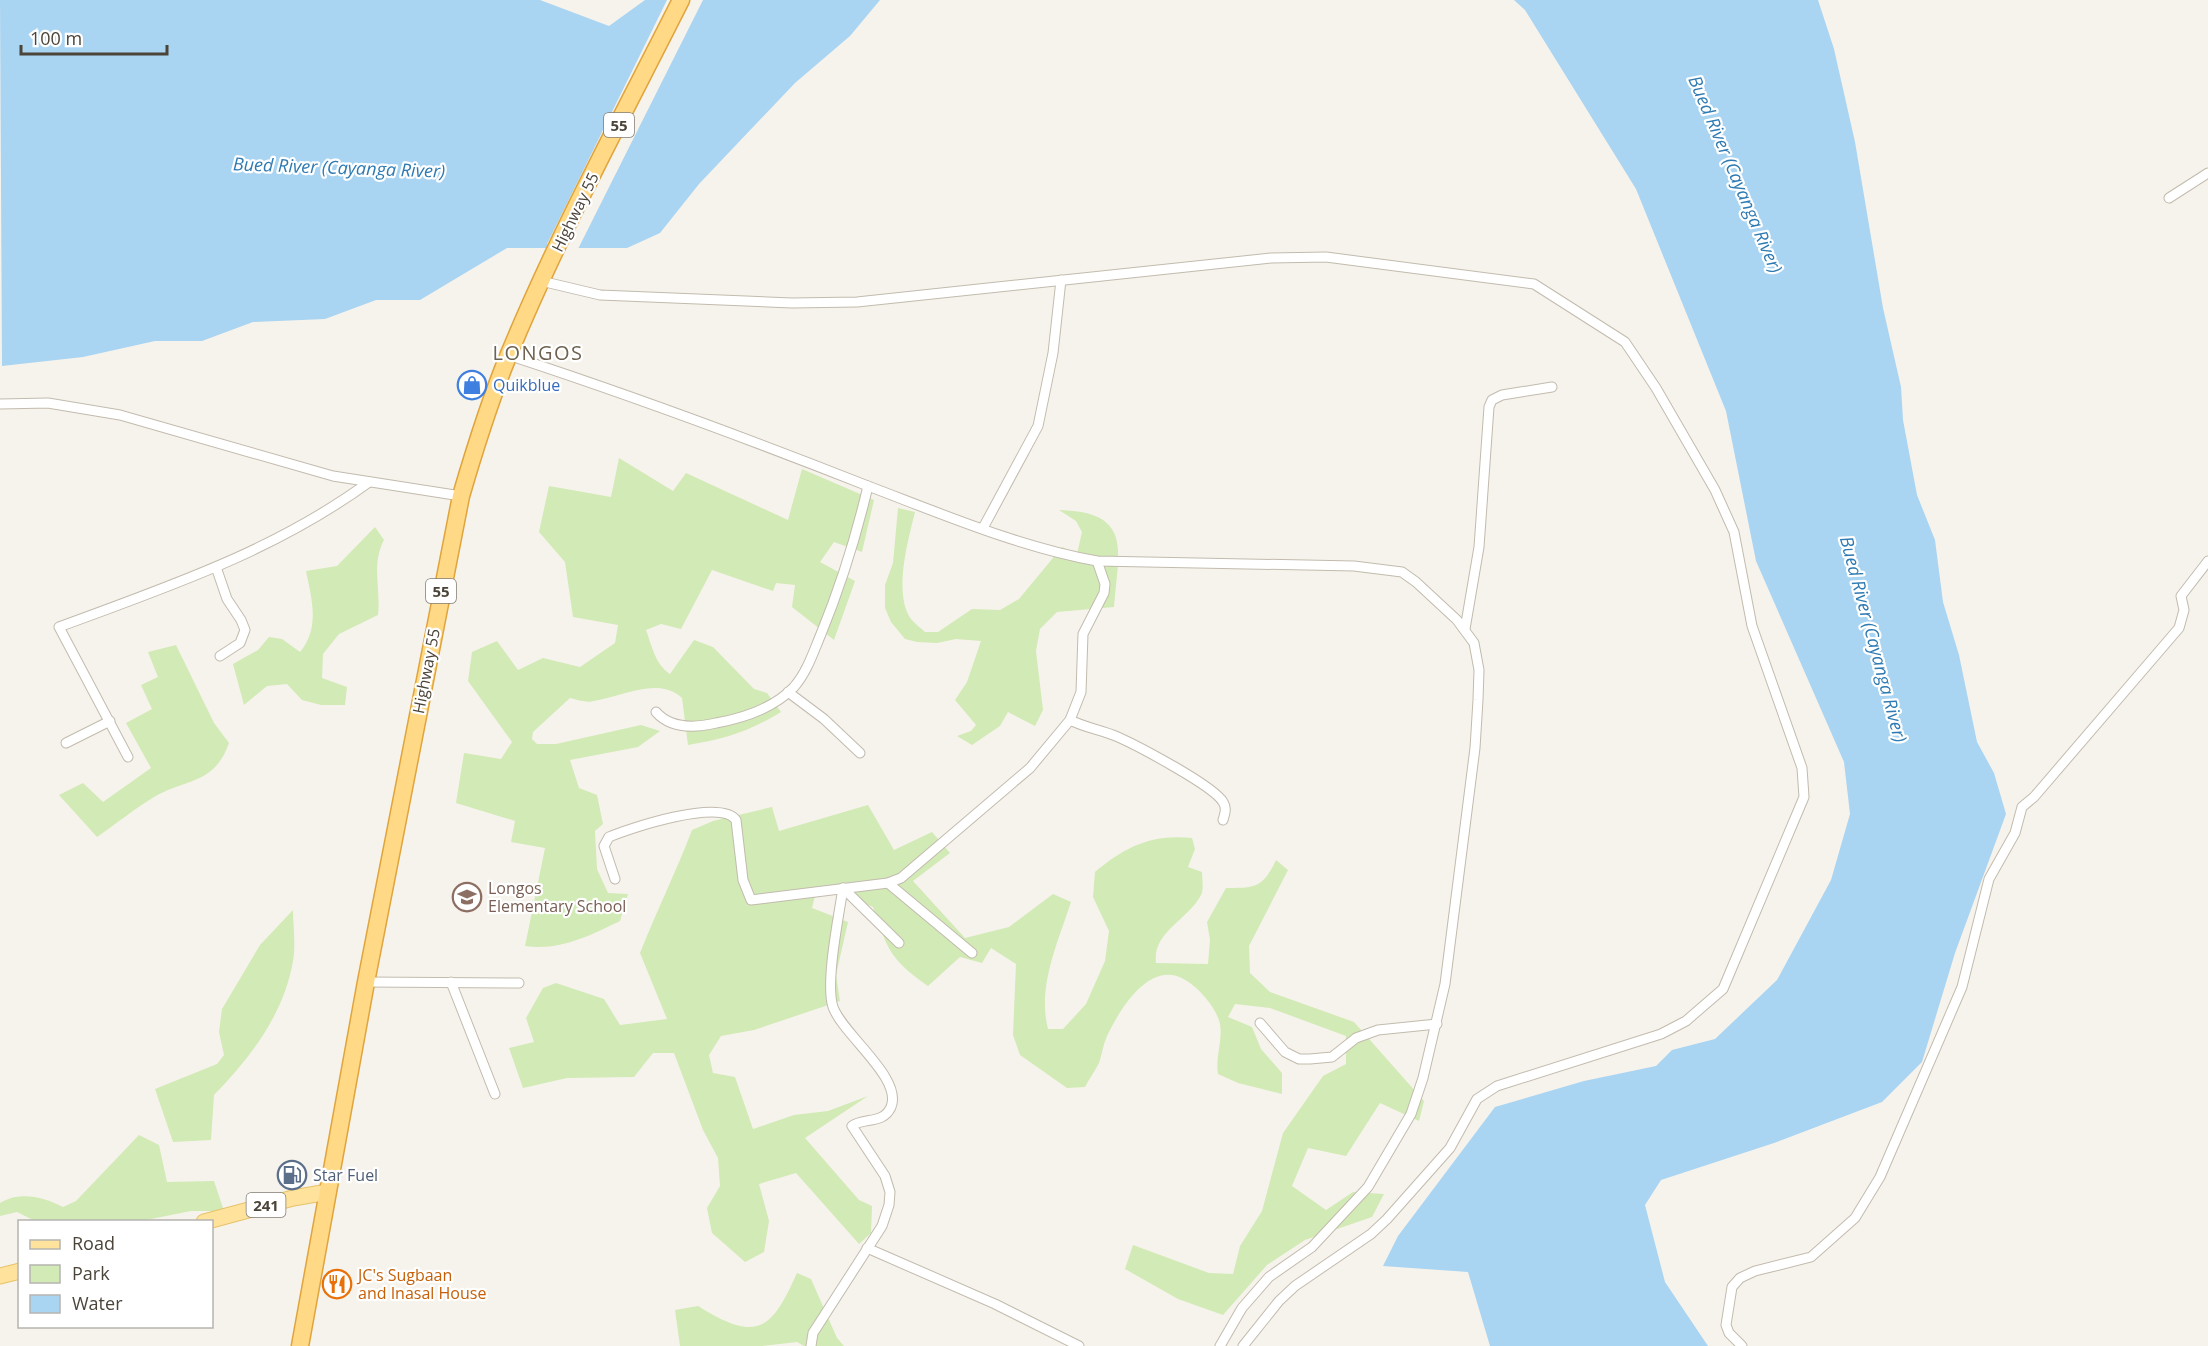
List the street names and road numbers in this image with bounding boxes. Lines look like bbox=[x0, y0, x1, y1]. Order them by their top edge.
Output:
road number: 55 bbox=[604, 113, 634, 137]
street label: Highway 55 bbox=[546, 168, 604, 256]
road number: 55 bbox=[426, 579, 456, 603]
street label: Highway 55 bbox=[407, 627, 445, 715]
road number: 241 bbox=[246, 1193, 286, 1217]

